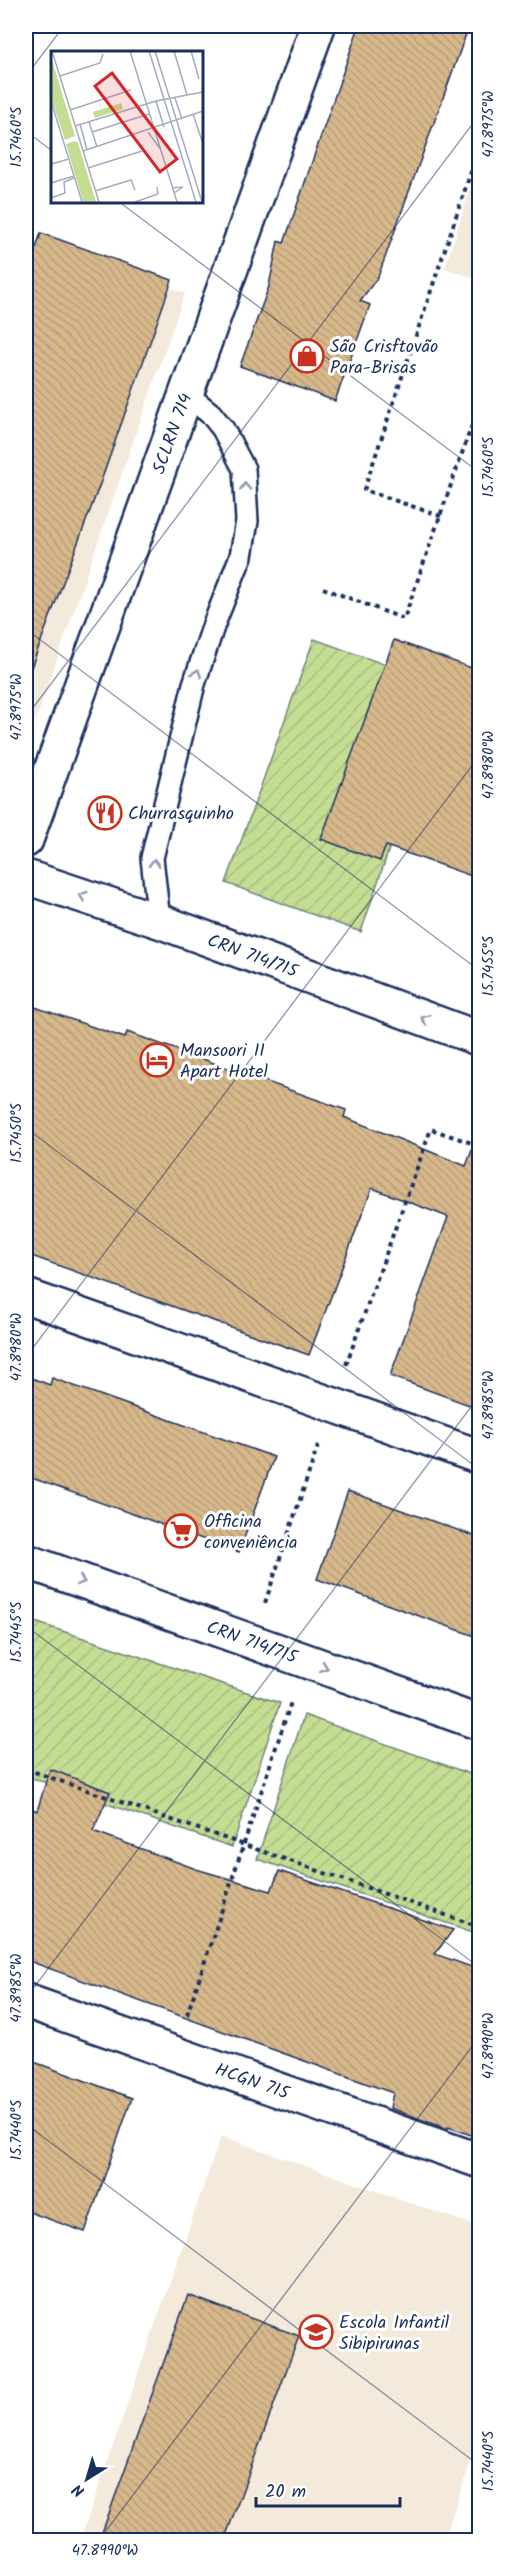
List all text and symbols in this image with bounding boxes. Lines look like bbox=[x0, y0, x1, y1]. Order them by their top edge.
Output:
inset map bbox=[51, 51, 202, 202]
text: 47.8975°W bbox=[477, 90, 501, 157]
text: 15.7460°S bbox=[5, 107, 29, 167]
place label: São Crisftovão Para-Brisas bbox=[330, 333, 438, 383]
shop icon: São Crisftovão Para-Brisas bbox=[289, 338, 325, 374]
street label: SCLRN 714 bbox=[145, 389, 201, 478]
text: 15.7460°S bbox=[477, 437, 501, 497]
one-way arrow bbox=[239, 482, 252, 491]
one-way arrow bbox=[190, 668, 203, 679]
text: 47.8975°W bbox=[5, 673, 29, 740]
text: 47.8980°W bbox=[477, 731, 501, 799]
restaurant icon: Churrasquinho bbox=[87, 795, 123, 831]
place label: Churrasquinho bbox=[128, 800, 234, 829]
one-way arrow bbox=[148, 858, 160, 867]
one-way arrow bbox=[78, 891, 89, 903]
street label: CRN 714/715 bbox=[203, 927, 303, 987]
text: 15.7455°S bbox=[477, 936, 501, 996]
one-way arrow bbox=[420, 1013, 430, 1026]
place label: Mansoori II Apart Hotel bbox=[180, 1037, 268, 1087]
hotel icon: Mansoori II Apart Hotel bbox=[139, 1042, 175, 1078]
text: 15.7450°S bbox=[5, 1103, 29, 1163]
text: 47.8980°W bbox=[5, 1313, 29, 1381]
text: 47.8985°W bbox=[477, 1370, 501, 1440]
place label: Officina conveniência bbox=[204, 1508, 298, 1558]
supermarket icon: Officina conveniência bbox=[163, 1513, 199, 1549]
one-way arrow bbox=[75, 1573, 86, 1586]
text: 15.7445°S bbox=[5, 1602, 29, 1662]
street label: CRN 714/715 bbox=[202, 1614, 302, 1673]
one-way arrow bbox=[318, 1660, 329, 1673]
text: 47.8985°W bbox=[5, 1953, 29, 2023]
text: 47.8990°W bbox=[477, 2012, 501, 2079]
street label: HCGN 715 bbox=[211, 2056, 294, 2109]
text: 15.7440°S bbox=[5, 2100, 29, 2160]
place label: Escola Infantil Sibipirunas bbox=[339, 2309, 450, 2359]
school or university icon: Escola Infantil Sibipirunas bbox=[298, 2314, 334, 2350]
text: 15.7440°S bbox=[477, 2431, 501, 2491]
north arrow bbox=[57, 2449, 117, 2509]
scale bar bbox=[256, 2470, 400, 2508]
text: N bbox=[67, 2477, 90, 2503]
text: 20 m bbox=[265, 2478, 306, 2507]
text: 47.8990°W bbox=[72, 2539, 139, 2563]

